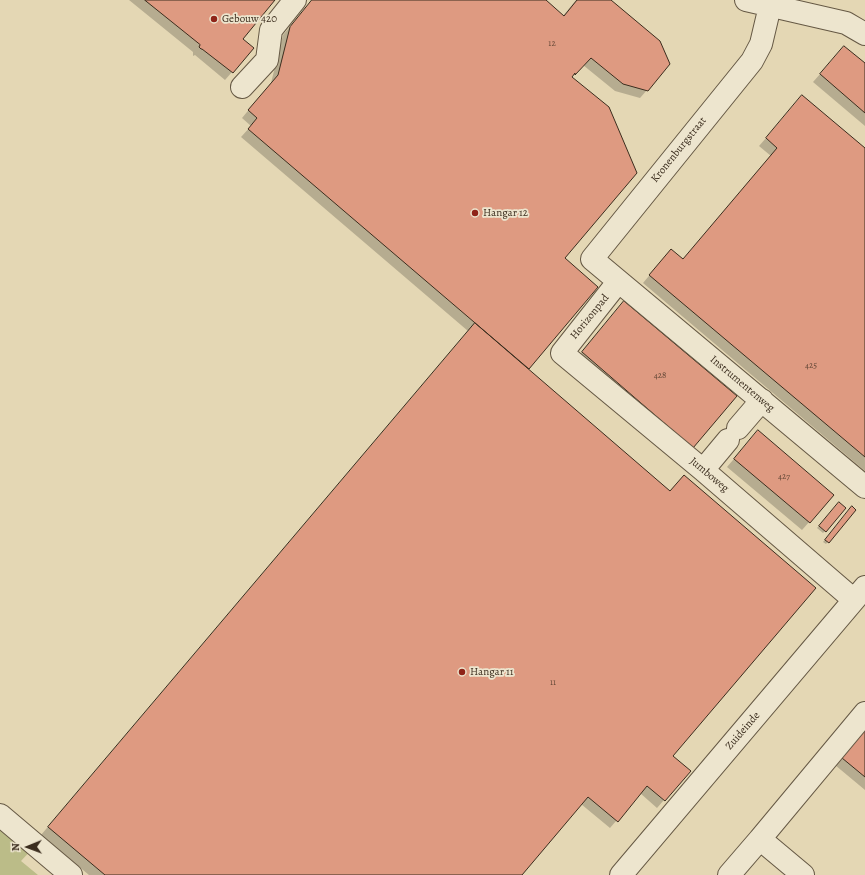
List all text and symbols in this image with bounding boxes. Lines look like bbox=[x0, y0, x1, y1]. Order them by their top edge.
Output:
place label: Gebouw 420 bbox=[222, 12, 277, 26]
marker: Gebouw 420 bbox=[209, 14, 219, 24]
house number: 12 bbox=[548, 39, 556, 49]
street label: Kronenburgstraat bbox=[648, 114, 710, 186]
place label: Hangar 12 bbox=[483, 206, 528, 220]
marker: Hangar 12 bbox=[470, 208, 480, 218]
street label: Horizonpad bbox=[568, 292, 612, 342]
street label: Instrumentenweg bbox=[707, 353, 777, 415]
house number: 425 bbox=[805, 361, 817, 371]
house number: 428 bbox=[654, 371, 666, 381]
street label: Jumboweg bbox=[687, 455, 731, 495]
house number: 427 bbox=[778, 472, 790, 482]
place label: Hangar 11 bbox=[470, 665, 514, 679]
marker: Hangar 11 bbox=[457, 667, 467, 677]
house number: 11 bbox=[550, 678, 556, 688]
street label: Zuideinde bbox=[723, 709, 763, 753]
north arrow bbox=[8, 827, 48, 867]
text: N bbox=[8, 843, 23, 851]

